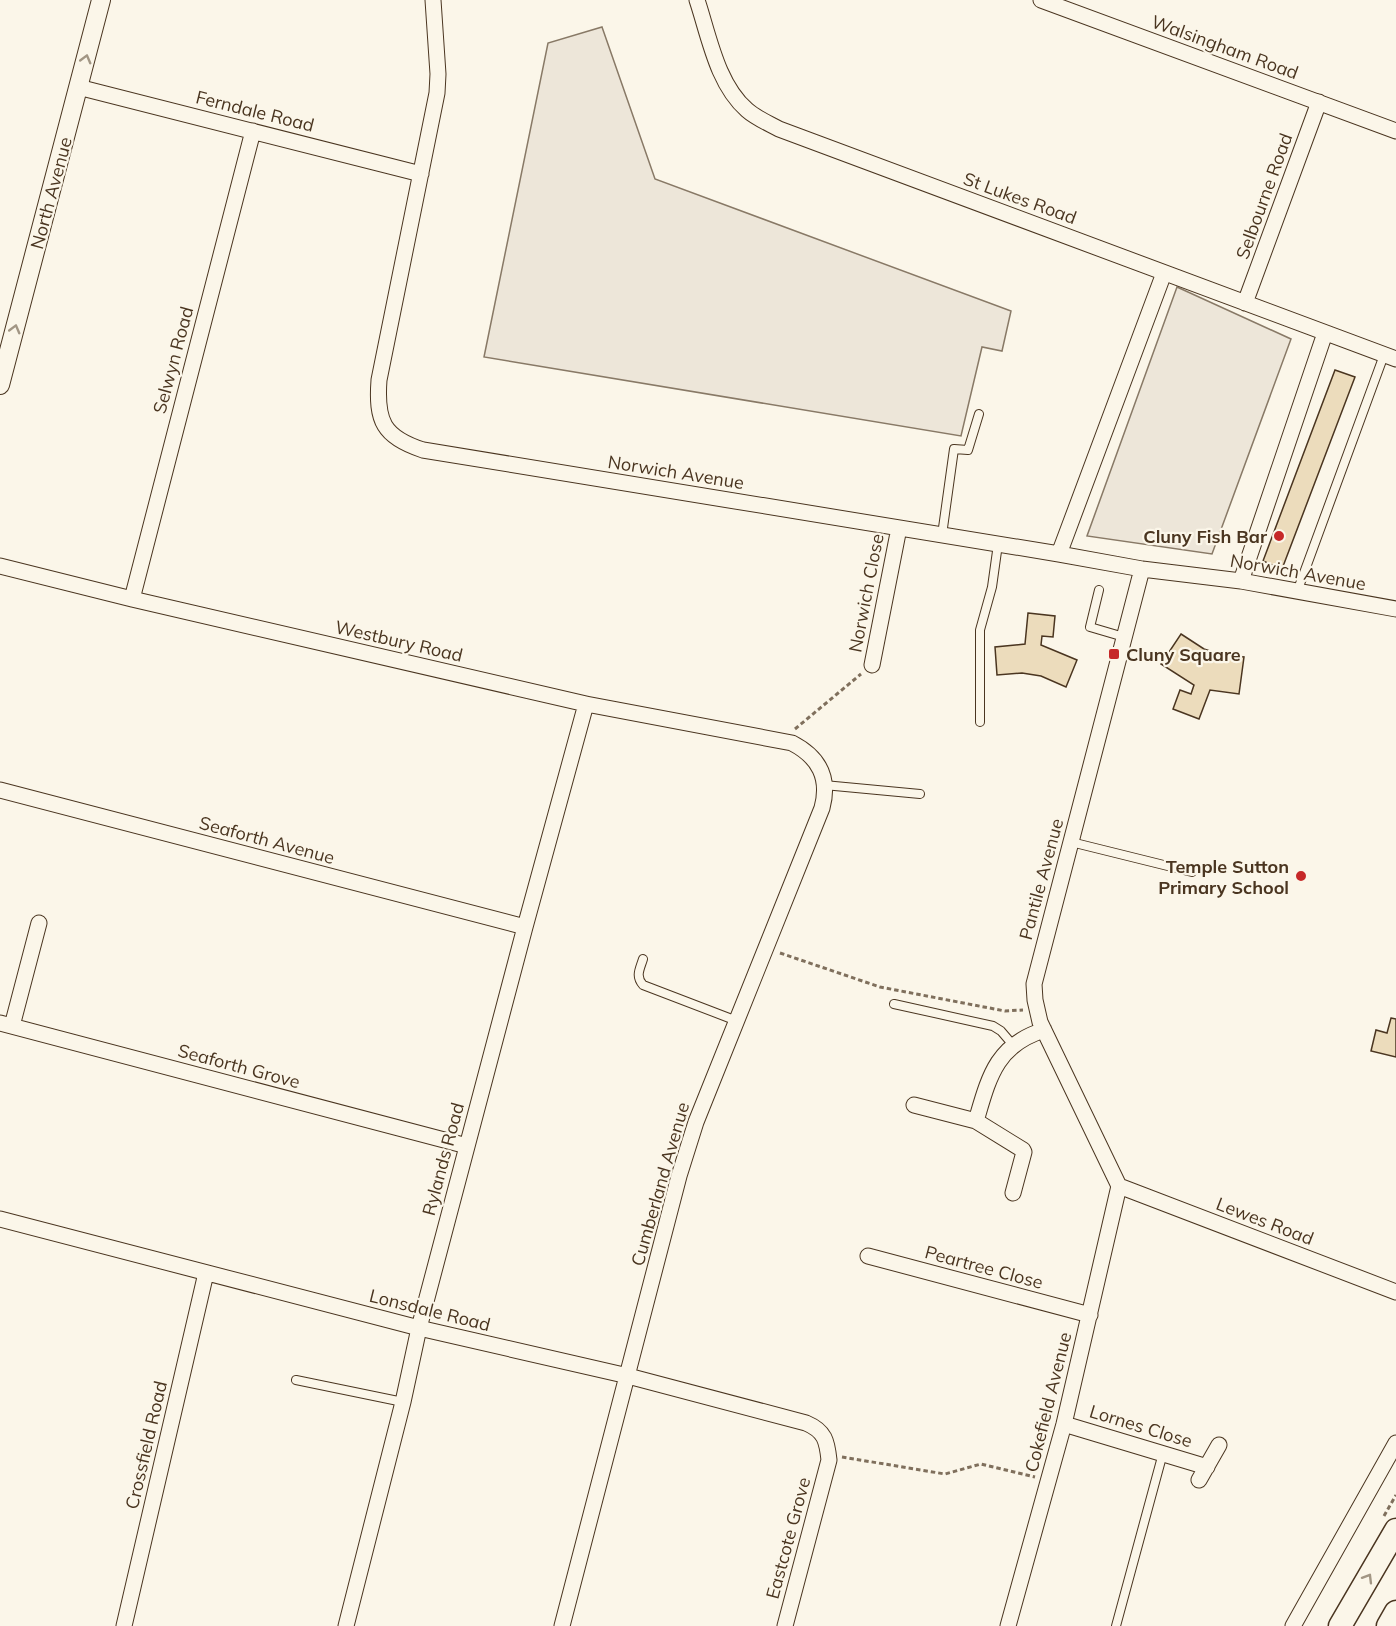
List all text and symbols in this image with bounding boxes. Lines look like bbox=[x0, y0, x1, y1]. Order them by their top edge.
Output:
street label: Walsingham Road bbox=[1148, 10, 1302, 84]
one-way arrow bbox=[78, 54, 91, 64]
street label: Ferndale Road bbox=[193, 85, 317, 137]
street label: Selbourne Road bbox=[1231, 130, 1297, 262]
street label: North Avenue bbox=[25, 134, 77, 252]
street label: St Lukes Road bbox=[960, 167, 1080, 229]
street label: Selwyn Road bbox=[148, 304, 198, 416]
one-way arrow bbox=[8, 324, 20, 335]
street label: Norwich Avenue bbox=[606, 450, 746, 494]
place label: Cluny Fish Bar bbox=[1143, 525, 1268, 548]
marker: Cluny Fish Bar bbox=[1272, 529, 1286, 543]
street label: Norwich Close bbox=[843, 532, 889, 654]
street label: Norwich Avenue bbox=[1228, 549, 1368, 595]
street label: Westbury Road bbox=[333, 615, 465, 667]
place label: Cluny Square bbox=[1126, 643, 1241, 666]
marker: Cluny Square bbox=[1107, 647, 1121, 661]
street label: Seaforth Avenue bbox=[197, 811, 337, 869]
street label: Pantile Avenue bbox=[1014, 816, 1068, 942]
place label: Temple Sutton Primary School bbox=[1158, 855, 1289, 899]
marker: Temple Sutton Primary School bbox=[1294, 869, 1308, 883]
street label: Seaforth Grove bbox=[175, 1039, 303, 1093]
street label: Cumberland Avenue bbox=[626, 1099, 694, 1269]
street label: Rylands Road bbox=[417, 1100, 469, 1218]
street label: Lewes Road bbox=[1213, 1192, 1317, 1250]
street label: Peartree Close bbox=[922, 1240, 1046, 1294]
street label: Lonsdale Road bbox=[367, 1284, 493, 1336]
street label: Cokefield Avenue bbox=[1019, 1330, 1077, 1474]
street label: Crossfield Road bbox=[120, 1379, 172, 1511]
street label: Lornes Close bbox=[1087, 1399, 1195, 1453]
street label: Eastcote Grove bbox=[761, 1475, 815, 1601]
one-way arrow bbox=[1360, 1574, 1372, 1584]

